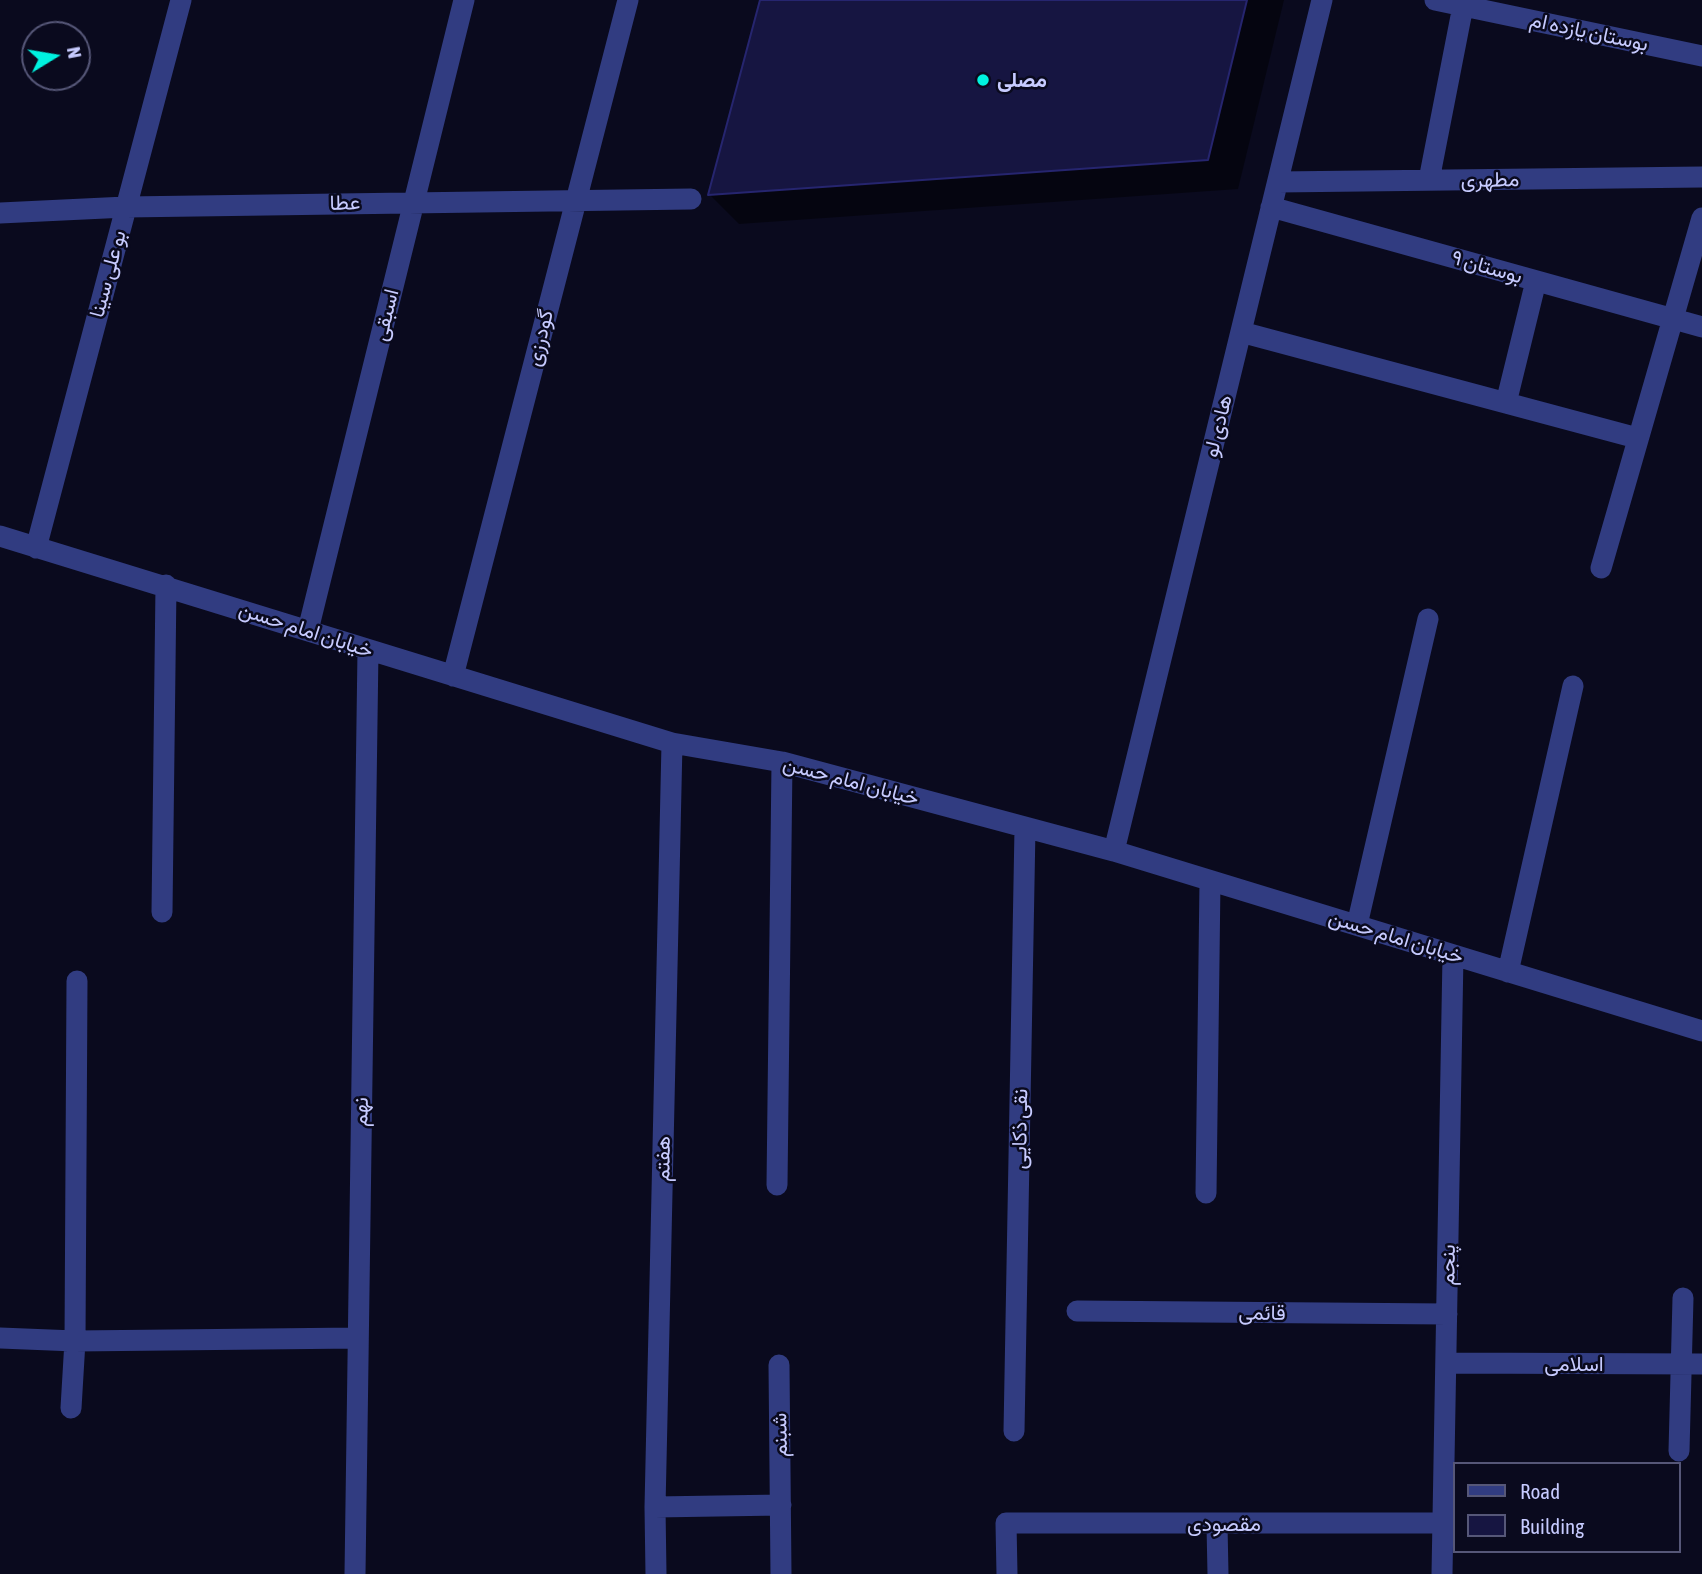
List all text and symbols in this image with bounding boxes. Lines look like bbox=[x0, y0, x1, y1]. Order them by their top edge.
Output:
street label: بوستان یازده ام bbox=[1528, 7, 1650, 57]
north arrow bbox=[21, 21, 91, 91]
text: N bbox=[63, 45, 87, 60]
place label: مصلی bbox=[997, 67, 1047, 93]
marker: مصلی bbox=[975, 72, 991, 88]
street label: مطهری bbox=[1460, 167, 1520, 193]
street label: عطا bbox=[329, 190, 361, 216]
street label: بو علی سینا bbox=[84, 228, 132, 320]
street label: بوستان ۹ bbox=[1449, 245, 1525, 289]
street label: اسبقی bbox=[367, 286, 405, 344]
street label: گودرزی bbox=[521, 307, 559, 369]
street label: هادی لو bbox=[1198, 392, 1238, 460]
street label: خیابان امام حسن bbox=[236, 596, 376, 664]
street label: خیابان امام حسن bbox=[780, 751, 922, 811]
street label: خیابان امام حسن bbox=[1325, 905, 1467, 969]
street label: نقی ذکایی bbox=[1007, 1088, 1033, 1170]
street label: نهم bbox=[348, 1097, 374, 1127]
street label: هفتم bbox=[650, 1136, 676, 1182]
street label: پنجم bbox=[1435, 1244, 1461, 1286]
street label: قائمی bbox=[1238, 1300, 1286, 1326]
street label: اسلامی bbox=[1544, 1351, 1604, 1377]
street label: شبنم bbox=[767, 1413, 793, 1457]
legend bbox=[1454, 1462, 1681, 1553]
text: Road bbox=[1520, 1479, 1560, 1503]
street label: مقصودی bbox=[1187, 1511, 1261, 1537]
text: Building bbox=[1520, 1514, 1584, 1538]

